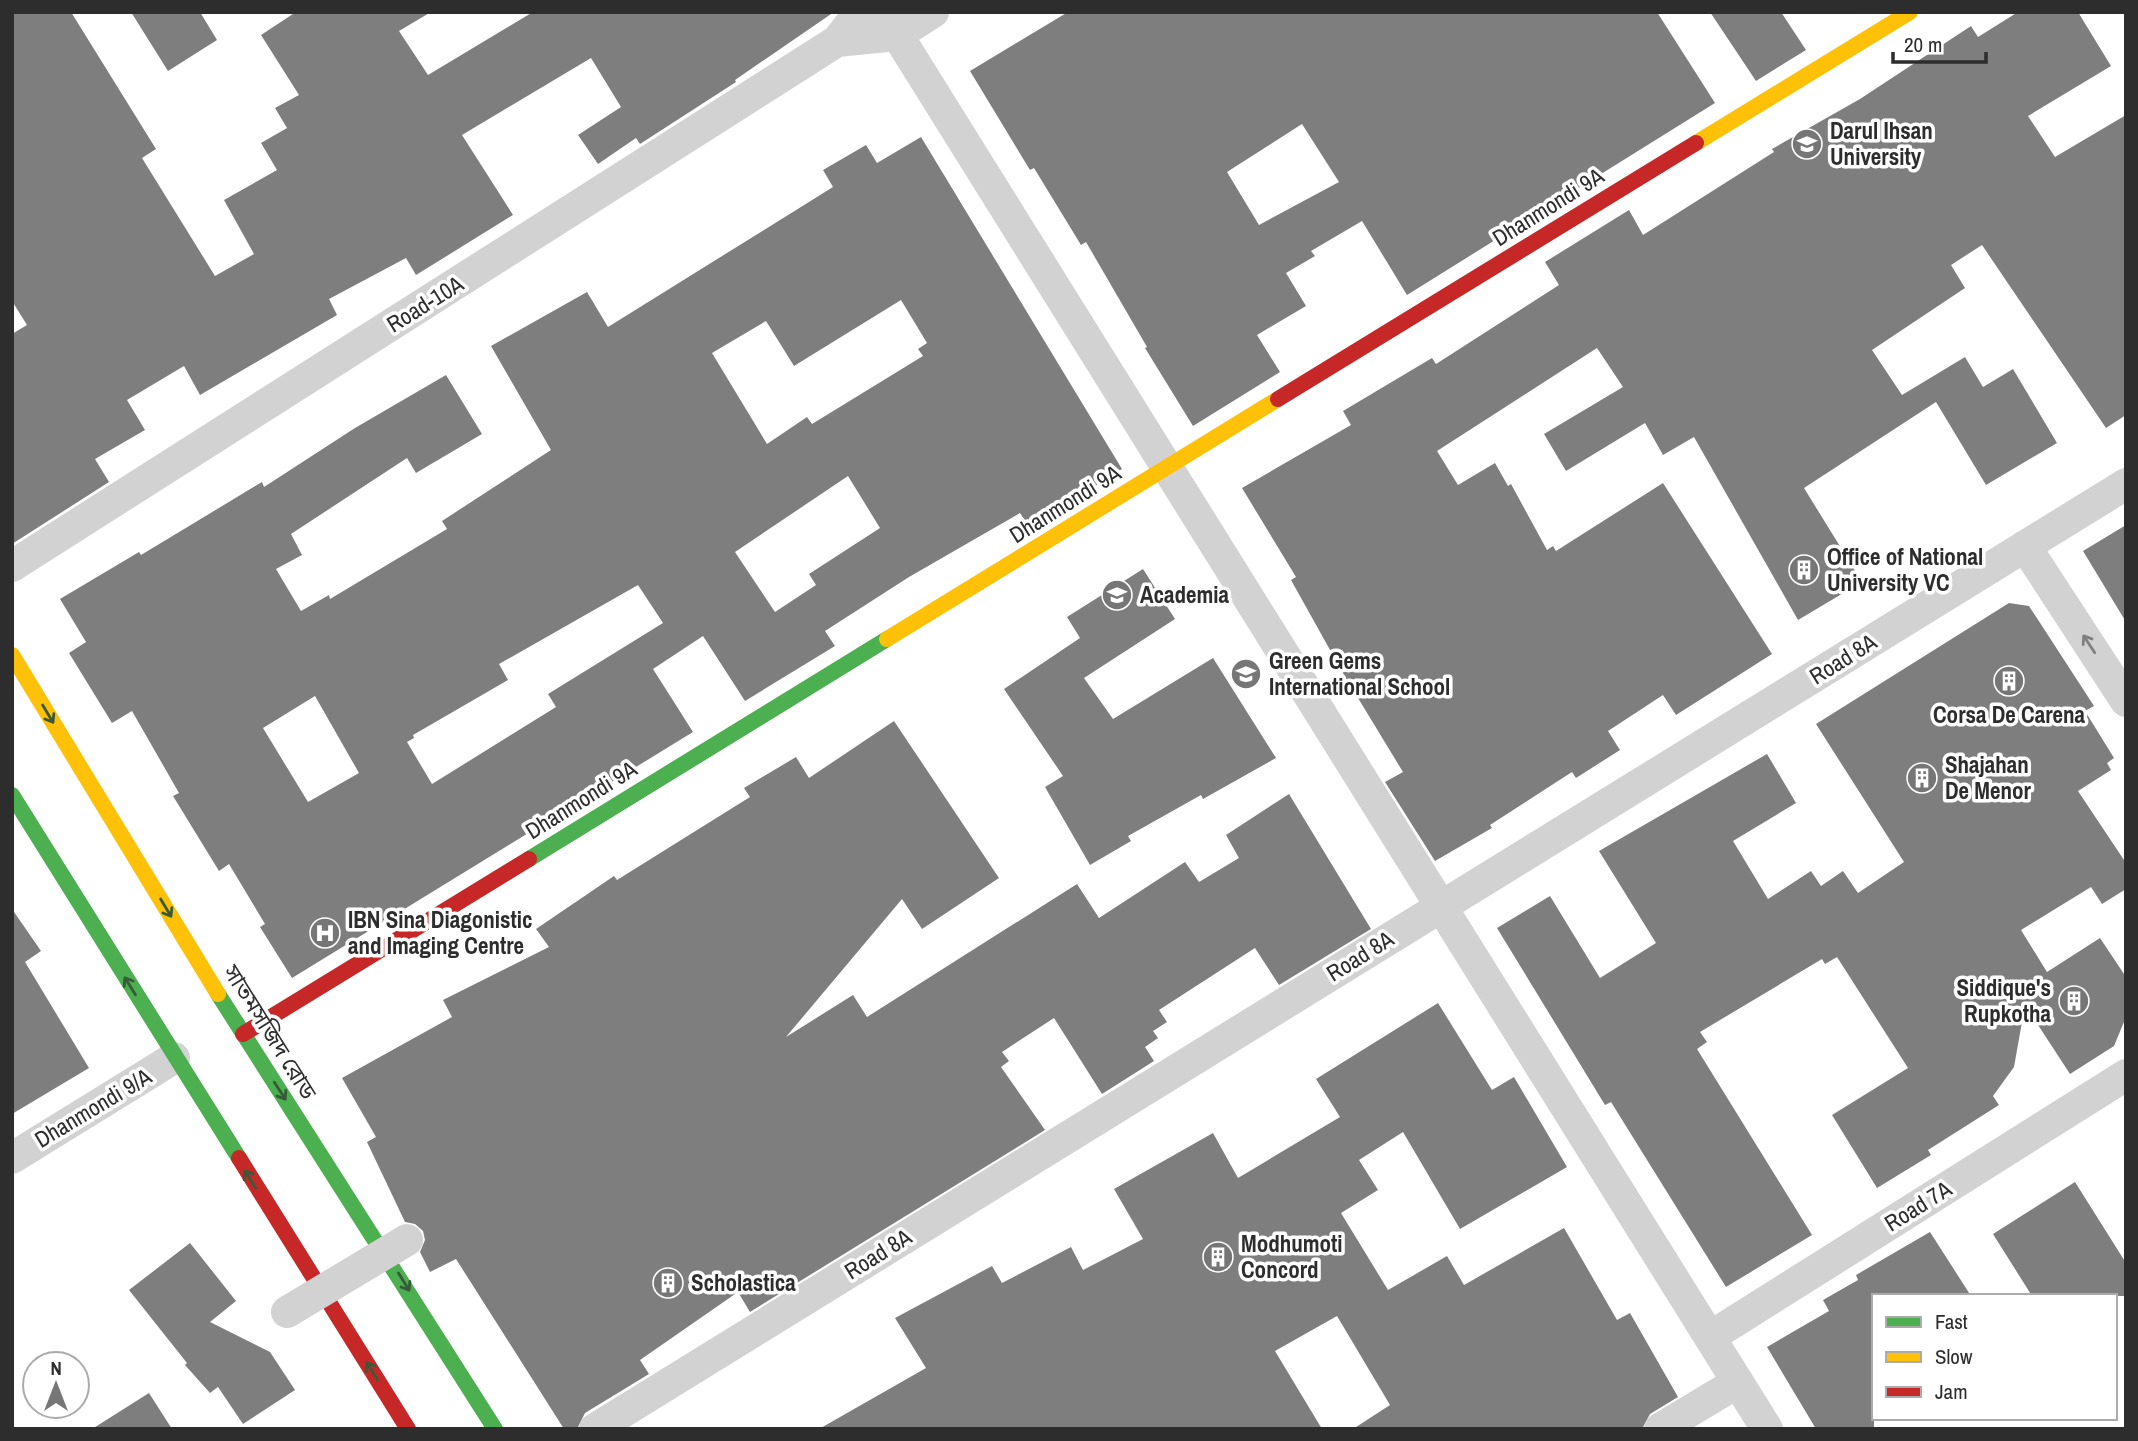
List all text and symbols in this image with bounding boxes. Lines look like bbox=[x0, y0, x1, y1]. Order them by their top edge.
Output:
scale bar bbox=[1893, 21, 1986, 65]
text: 20 m bbox=[1904, 30, 1942, 59]
place label: Darul Ihsan University bbox=[1830, 115, 1933, 172]
school or university icon: Darul Ihsan University bbox=[1790, 127, 1824, 161]
street label: Dhanmondi 9A bbox=[1486, 160, 1610, 253]
street label: Road-10A bbox=[381, 268, 469, 339]
street label: Dhanmondi 9A bbox=[1003, 457, 1127, 550]
place label: Office of National University VC bbox=[1827, 541, 1983, 598]
building icon: Office of National University VC bbox=[1787, 553, 1821, 587]
school or university icon: Academia bbox=[1100, 578, 1134, 612]
place label: Academia bbox=[1140, 579, 1230, 610]
street label: Road 8A bbox=[1803, 626, 1882, 691]
one-way arrow bbox=[2081, 635, 2096, 654]
place label: Green Gems International School bbox=[1269, 645, 1450, 702]
school or university icon: Green Gems International School bbox=[1229, 657, 1263, 691]
building icon: Corsa De Carena bbox=[1992, 664, 2026, 698]
place label: Corsa De Carena bbox=[1933, 699, 2086, 730]
one-way arrow bbox=[41, 703, 55, 723]
place label: Shajahan De Menor bbox=[1945, 749, 2032, 806]
street label: Dhanmondi 9A bbox=[519, 753, 643, 846]
building icon: Shajahan De Menor bbox=[1905, 761, 1939, 795]
one-way arrow bbox=[160, 897, 174, 917]
place label: IBN Sina Diagonistic and Imaging Centre bbox=[348, 904, 532, 961]
hospital icon: IBN Sina Diagonistic and Imaging Centre bbox=[308, 916, 342, 950]
street label: Road 8A bbox=[1320, 923, 1399, 988]
street label: সাতমসজিদ রোড bbox=[216, 958, 325, 1106]
place label: Siddique's Rupkotha bbox=[1956, 972, 2052, 1029]
one-way arrow bbox=[122, 976, 136, 996]
building icon: Siddique's Rupkotha bbox=[2057, 984, 2091, 1018]
street label: Dhanmondi 9/A bbox=[29, 1060, 157, 1155]
one-way arrow bbox=[273, 1081, 288, 1100]
one-way arrow bbox=[243, 1169, 257, 1189]
street label: Road 7A bbox=[1878, 1173, 1957, 1238]
street label: Road 8A bbox=[838, 1221, 917, 1286]
place label: Modhumoti Concord bbox=[1241, 1228, 1343, 1285]
building icon: Modhumoti Concord bbox=[1201, 1240, 1235, 1274]
building icon: Scholastica bbox=[651, 1266, 685, 1300]
place label: Scholastica bbox=[691, 1267, 796, 1298]
one-way arrow bbox=[397, 1272, 411, 1292]
legend bbox=[1872, 1294, 2117, 1420]
text: Fast bbox=[1935, 1307, 1968, 1336]
text: Slow bbox=[1935, 1342, 1973, 1371]
north arrow bbox=[21, 1350, 91, 1420]
text: N bbox=[50, 1355, 62, 1381]
one-way arrow bbox=[364, 1362, 379, 1381]
text: Jam bbox=[1935, 1377, 1968, 1406]

